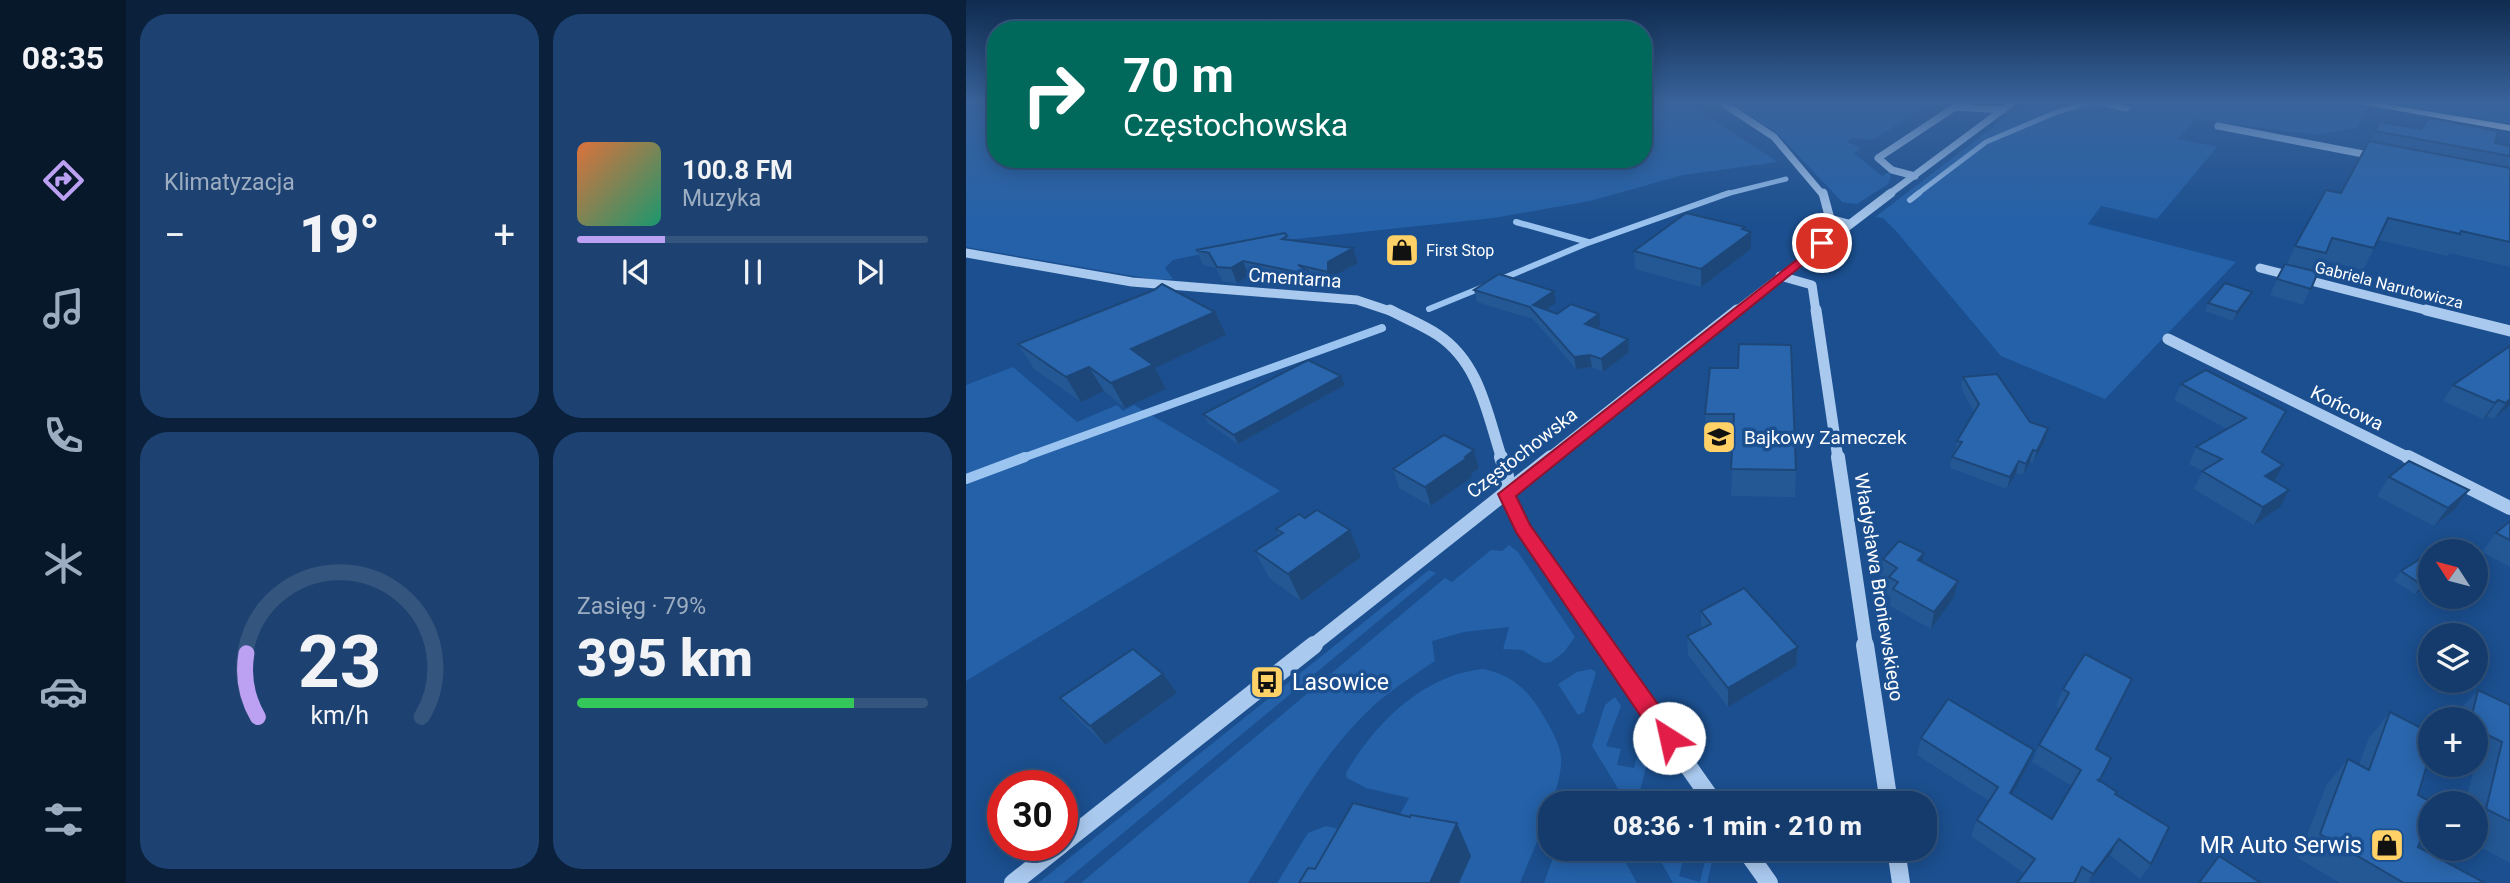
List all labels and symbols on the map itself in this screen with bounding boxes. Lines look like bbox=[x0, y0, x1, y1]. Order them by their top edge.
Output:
pin bbox=[1792, 213, 1852, 273]
shop icon: First Stop bbox=[1383, 231, 1421, 269]
place label: First Stop bbox=[1426, 241, 1494, 260]
street label: Gabriela Narutowicza bbox=[2313, 257, 2465, 313]
street label: Cmentarna bbox=[1248, 263, 1342, 293]
street label: Końcowa bbox=[2307, 380, 2387, 436]
street label: Częstochowska bbox=[1462, 403, 1582, 503]
school or university icon: Bajkowy Zameczek bbox=[1700, 418, 1738, 456]
place label: Bajkowy Zameczek bbox=[1744, 426, 1907, 449]
street label: Władysława Broniewskiego bbox=[1850, 471, 1908, 703]
north arrow bbox=[2418, 539, 2488, 609]
bus stop icon: Lasowice bbox=[1248, 663, 1286, 701]
place label: Lasowice bbox=[1292, 669, 1389, 696]
position arrow bbox=[1632, 701, 1706, 775]
speed limit sign: 30 bbox=[987, 770, 1078, 861]
shop icon: MR Auto Serwis bbox=[2368, 826, 2406, 864]
place label: MR Auto Serwis bbox=[2200, 832, 2362, 859]

